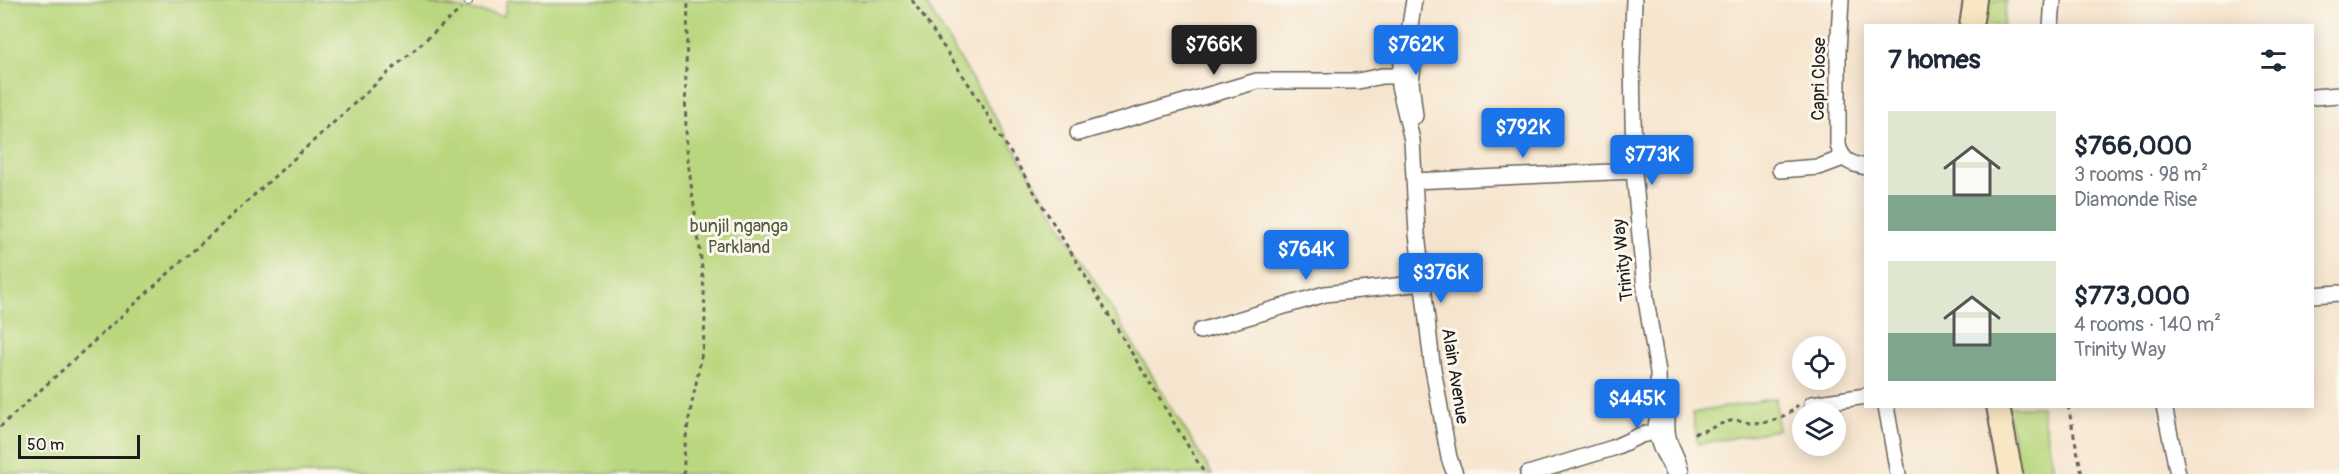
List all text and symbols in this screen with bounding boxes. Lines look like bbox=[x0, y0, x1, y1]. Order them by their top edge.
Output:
pin: $766K bbox=[1172, 25, 1256, 76]
pin: $762K bbox=[1374, 25, 1458, 76]
text: $766K bbox=[1186, 32, 1242, 57]
text: $762K bbox=[1388, 32, 1444, 57]
street label: Capri Close bbox=[1807, 37, 1831, 121]
text: 7 homes bbox=[1888, 44, 1980, 76]
icon: filters bbox=[2257, 44, 2290, 77]
pin: $792K bbox=[1481, 108, 1565, 159]
text: $792K bbox=[1496, 115, 1550, 140]
text: $766,000 bbox=[2074, 130, 2192, 162]
pin: $773K bbox=[1610, 135, 1694, 186]
icon: home bbox=[1936, 135, 2008, 207]
text: $773K bbox=[1624, 142, 1680, 167]
text: 3 rooms · 98 m² bbox=[2074, 162, 2208, 187]
text: Diamonde Rise bbox=[2074, 187, 2197, 212]
park label: bunjil nganga Parkland bbox=[690, 215, 788, 259]
street label: Trinity Way bbox=[1607, 217, 1639, 302]
pin: $764K bbox=[1264, 230, 1348, 281]
text: $764K bbox=[1278, 237, 1334, 262]
pin: $376K bbox=[1399, 253, 1483, 304]
text: $376K bbox=[1413, 260, 1469, 285]
text: $773,000 bbox=[2074, 280, 2190, 312]
icon: home bbox=[1936, 285, 2008, 357]
text: 4 rooms · 140 m² bbox=[2074, 312, 2221, 337]
street label: Alain Avenue bbox=[1436, 326, 1474, 426]
map controls bbox=[1792, 336, 1846, 456]
button: locate bbox=[1792, 336, 1846, 390]
text: Trinity Way bbox=[2074, 337, 2166, 362]
pin: $445K bbox=[1595, 379, 1679, 430]
text: $445K bbox=[1609, 386, 1665, 411]
button: layers bbox=[1792, 402, 1846, 456]
scale bar bbox=[18, 432, 140, 460]
text: 50 m bbox=[27, 435, 64, 455]

